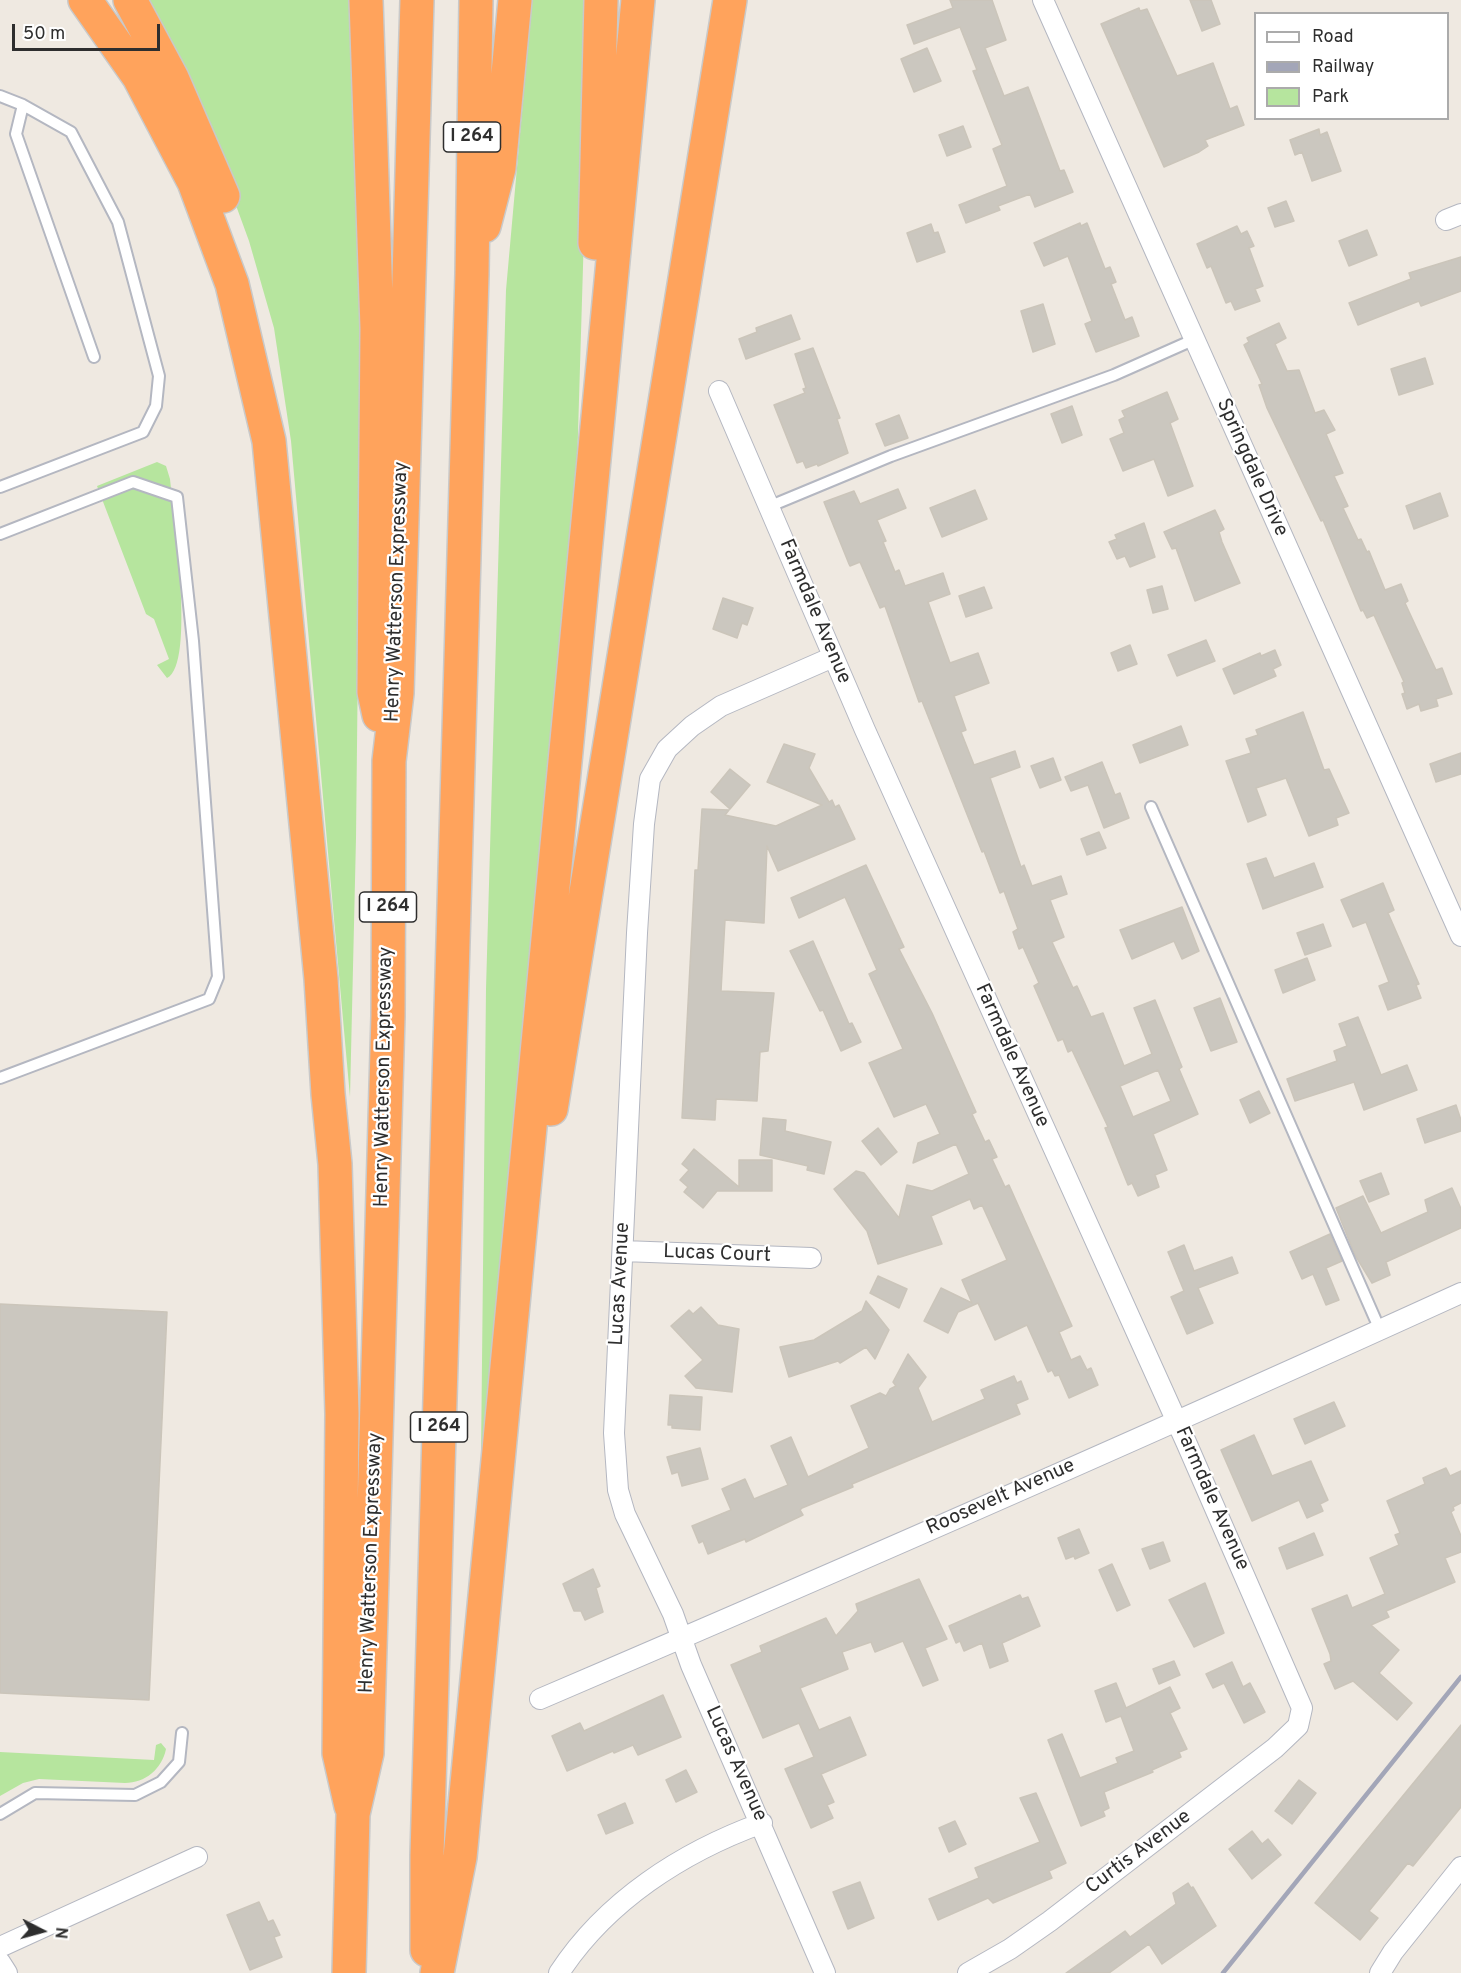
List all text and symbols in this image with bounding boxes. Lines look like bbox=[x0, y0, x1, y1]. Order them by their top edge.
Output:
scale bar bbox=[15, 12, 164, 50]
legend bbox=[1254, 12, 1449, 120]
text: 50 m bbox=[23, 23, 65, 46]
text: Road bbox=[1312, 26, 1354, 49]
text: Railway bbox=[1312, 56, 1374, 79]
text: Park bbox=[1312, 86, 1349, 109]
road number: I 264 bbox=[444, 122, 500, 152]
street label: Springdale Drive bbox=[1210, 395, 1292, 541]
street label: Henry Watterson Expressway bbox=[381, 461, 415, 723]
street label: Farmdale Avenue bbox=[773, 536, 855, 688]
road number: I 264 bbox=[360, 892, 416, 922]
street label: Henry Watterson Expressway bbox=[371, 946, 399, 1208]
street label: Farmdale Avenue bbox=[969, 980, 1053, 1132]
street label: Lucas Avenue bbox=[606, 1222, 636, 1346]
street label: Lucas Court bbox=[663, 1241, 771, 1269]
road number: I 264 bbox=[410, 1412, 468, 1442]
street label: Farmdale Avenue bbox=[1169, 1423, 1253, 1575]
street label: Henry Watterson Expressway bbox=[355, 1432, 389, 1694]
street label: Roosevelt Avenue bbox=[923, 1454, 1079, 1542]
street label: Lucas Avenue bbox=[699, 1703, 771, 1825]
street label: Curtis Avenue bbox=[1082, 1806, 1196, 1900]
north arrow bbox=[12, 1901, 72, 1961]
text: N bbox=[49, 1926, 70, 1940]

